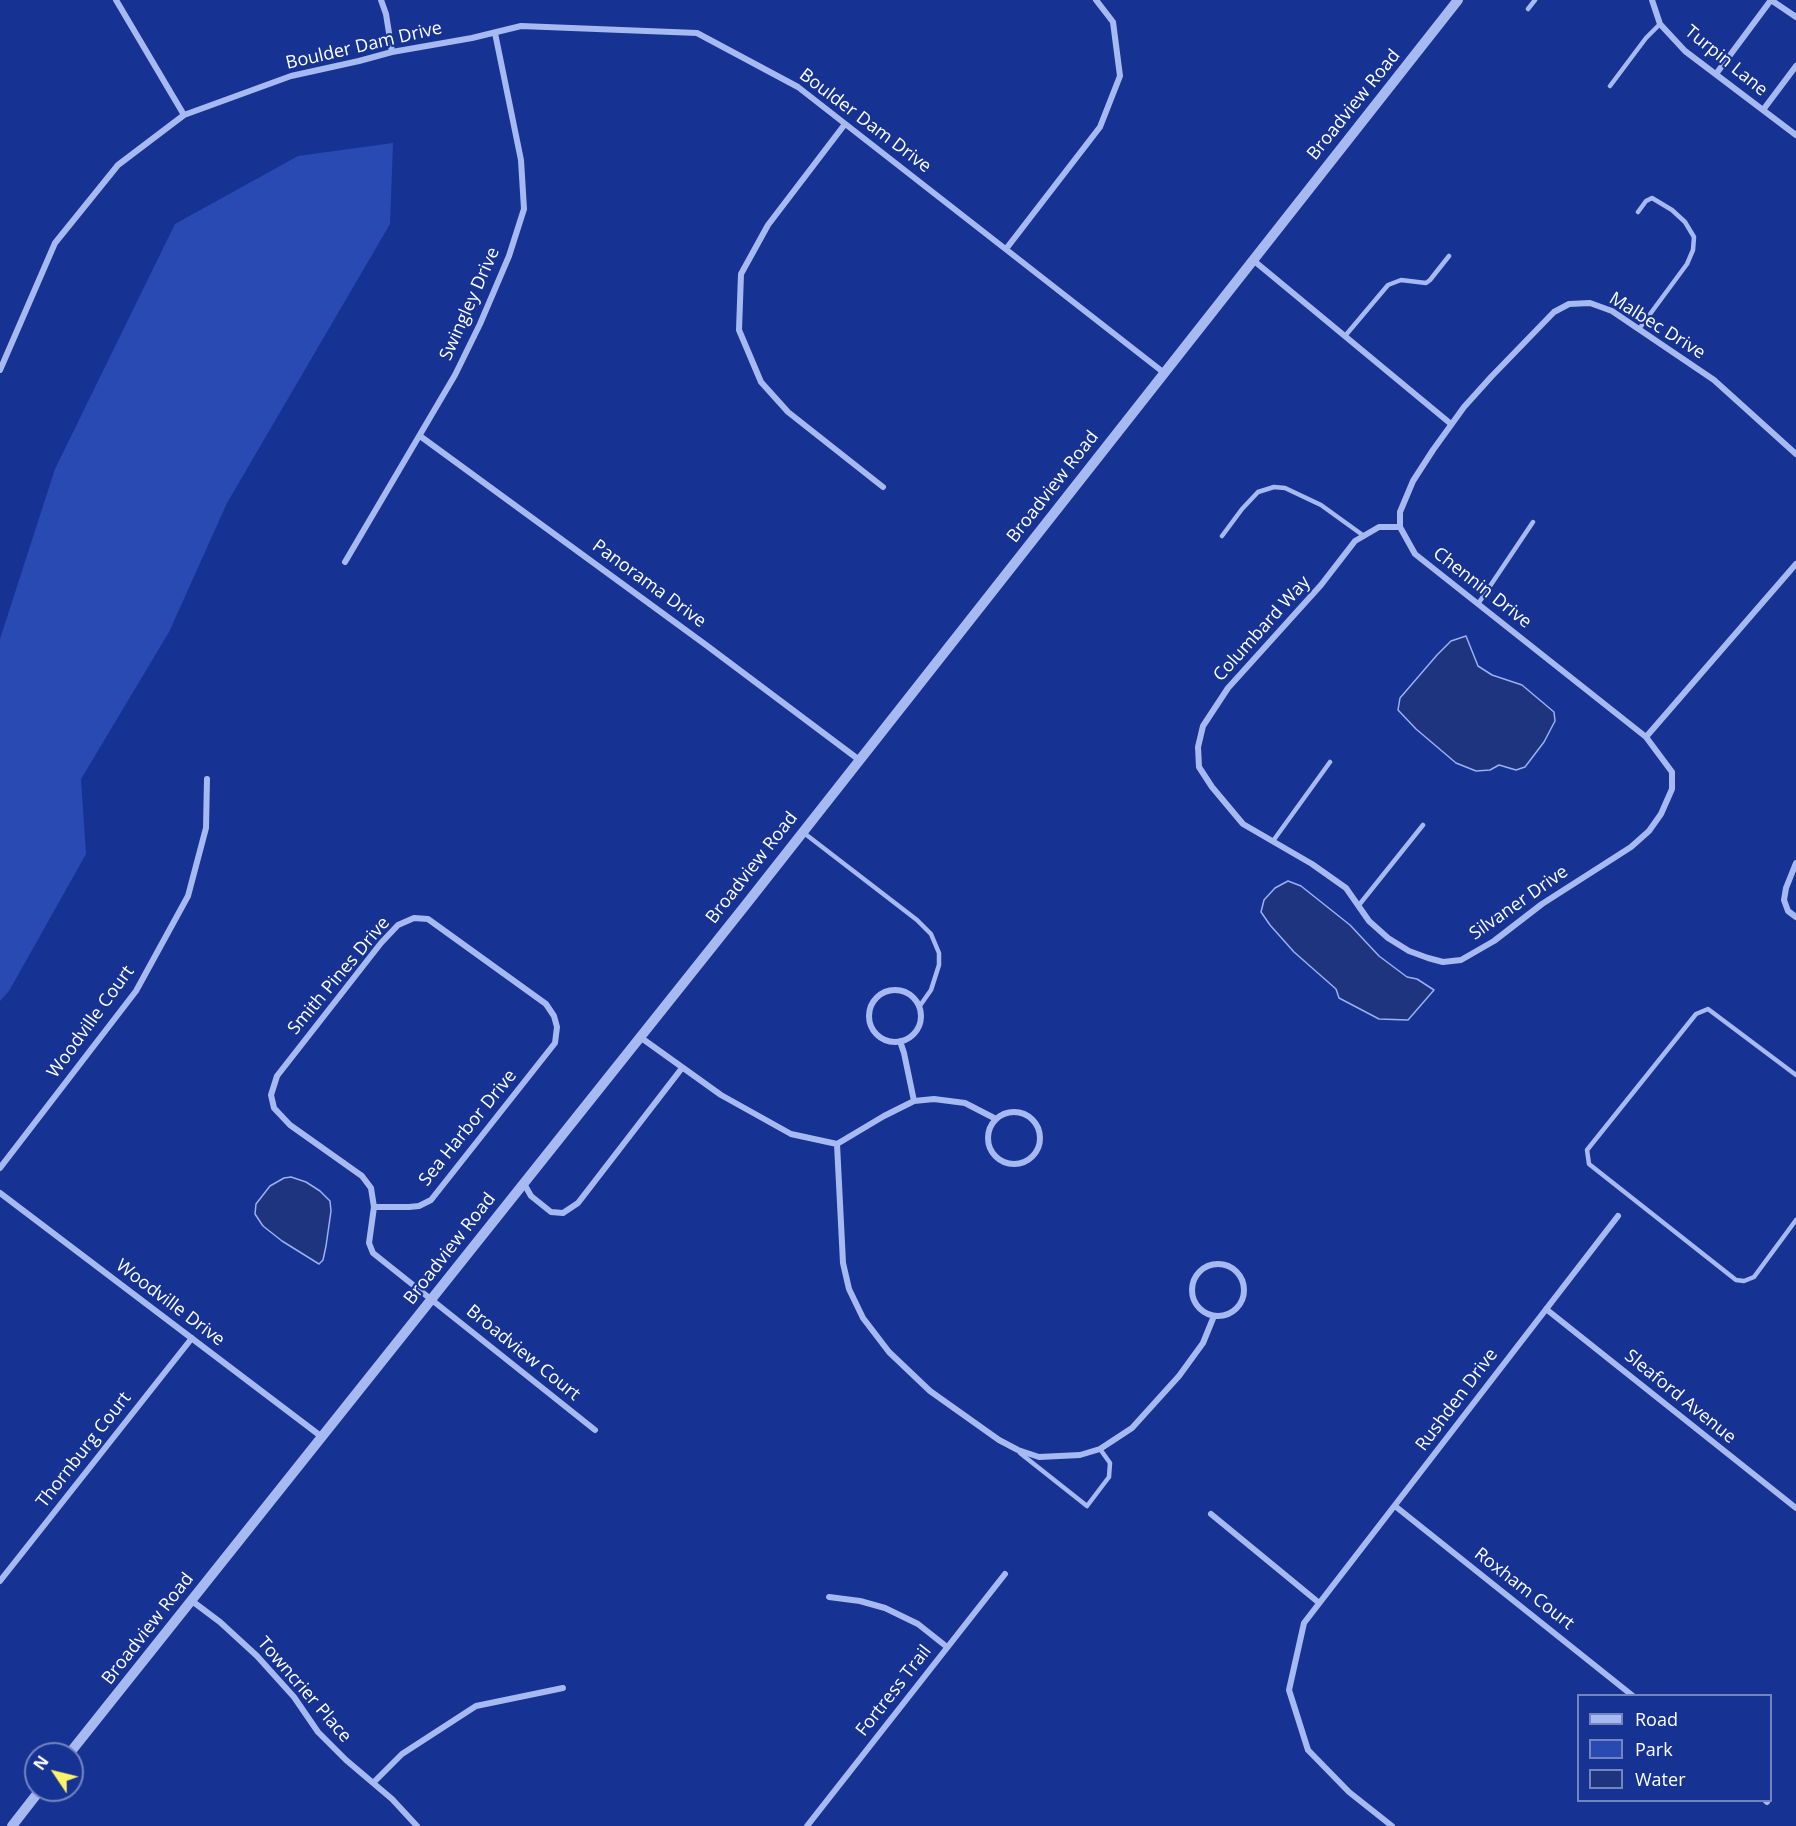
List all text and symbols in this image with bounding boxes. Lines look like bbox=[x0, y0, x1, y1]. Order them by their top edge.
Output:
street label: Boulder Dam Drive bbox=[284, 18, 444, 74]
street label: Turpin Lane bbox=[1680, 21, 1772, 101]
street label: Broadview Road bbox=[1303, 45, 1405, 165]
street label: Boulder Dam Drive bbox=[795, 64, 935, 178]
street label: Swingley Drive bbox=[435, 244, 505, 364]
street label: Malbec Drive bbox=[1605, 288, 1709, 364]
street label: Broadview Road bbox=[1003, 427, 1103, 547]
street label: Panorama Drive bbox=[588, 535, 710, 633]
street label: Chennin Drive bbox=[1429, 543, 1535, 633]
street label: Columbard Way bbox=[1209, 572, 1315, 686]
street label: Broadview Road bbox=[702, 808, 802, 928]
street label: Silvaner Drive bbox=[1466, 861, 1572, 945]
street label: Smith Pines Drive bbox=[283, 913, 395, 1039]
street label: Woodville Court bbox=[43, 962, 139, 1082]
street label: Sea Harbor Drive bbox=[415, 1066, 521, 1190]
street label: Broadview Road bbox=[400, 1189, 500, 1309]
street label: Woodville Drive bbox=[111, 1255, 229, 1351]
street label: Broadview Court bbox=[462, 1301, 584, 1405]
street label: Rushden Drive bbox=[1411, 1345, 1503, 1455]
street label: Sleaford Avenue bbox=[1620, 1345, 1740, 1449]
street label: Thornburg Court bbox=[32, 1388, 136, 1512]
street label: Roxham Court bbox=[1470, 1543, 1578, 1635]
street label: Broadview Road bbox=[98, 1569, 198, 1689]
street label: Towncrier Place bbox=[252, 1633, 356, 1747]
street label: Fortress Trail bbox=[852, 1641, 936, 1741]
legend bbox=[1577, 1694, 1772, 1802]
text: Road bbox=[1635, 1707, 1678, 1731]
text: Park bbox=[1635, 1737, 1673, 1761]
north arrow bbox=[24, 1742, 84, 1802]
text: N bbox=[28, 1751, 54, 1774]
text: Water bbox=[1635, 1767, 1686, 1791]

